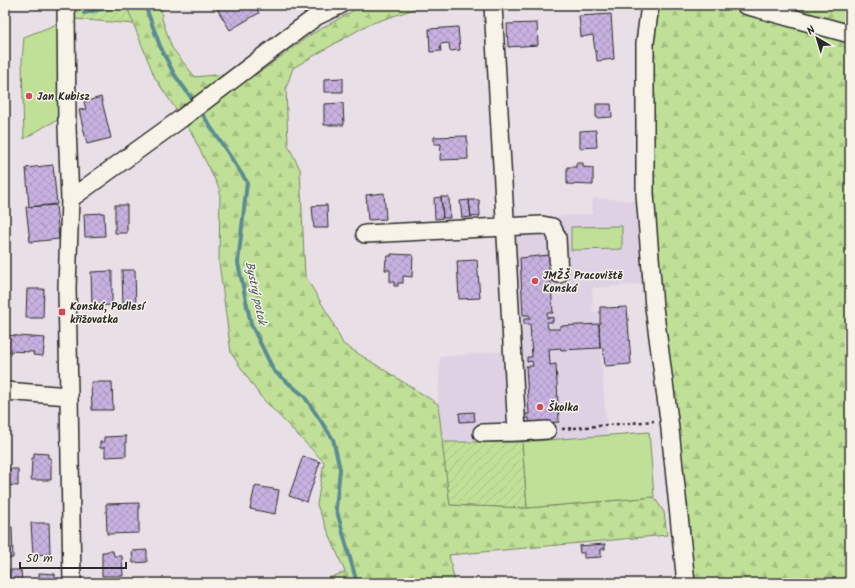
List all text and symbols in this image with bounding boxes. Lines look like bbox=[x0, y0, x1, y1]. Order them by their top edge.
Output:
north arrow bbox=[797, 18, 837, 58]
text: N bbox=[803, 22, 820, 40]
place label: Jan Kubisz bbox=[37, 88, 90, 106]
marker: Jan Kubisz bbox=[24, 91, 34, 101]
water label: Bystrý potok bbox=[240, 260, 272, 329]
place label: JMŽŠ Pracoviště Konská bbox=[543, 267, 624, 298]
marker: JMŽŠ Pracoviště Konská bbox=[530, 276, 540, 286]
place label: Konská, Podlesí křižovatka bbox=[70, 298, 147, 329]
marker: Konská, Podlesí křižovatka bbox=[57, 307, 67, 317]
place label: Školka bbox=[548, 399, 579, 417]
marker: Školka bbox=[535, 402, 545, 412]
scale bar bbox=[20, 544, 126, 570]
text: 50 m bbox=[26, 549, 53, 568]

